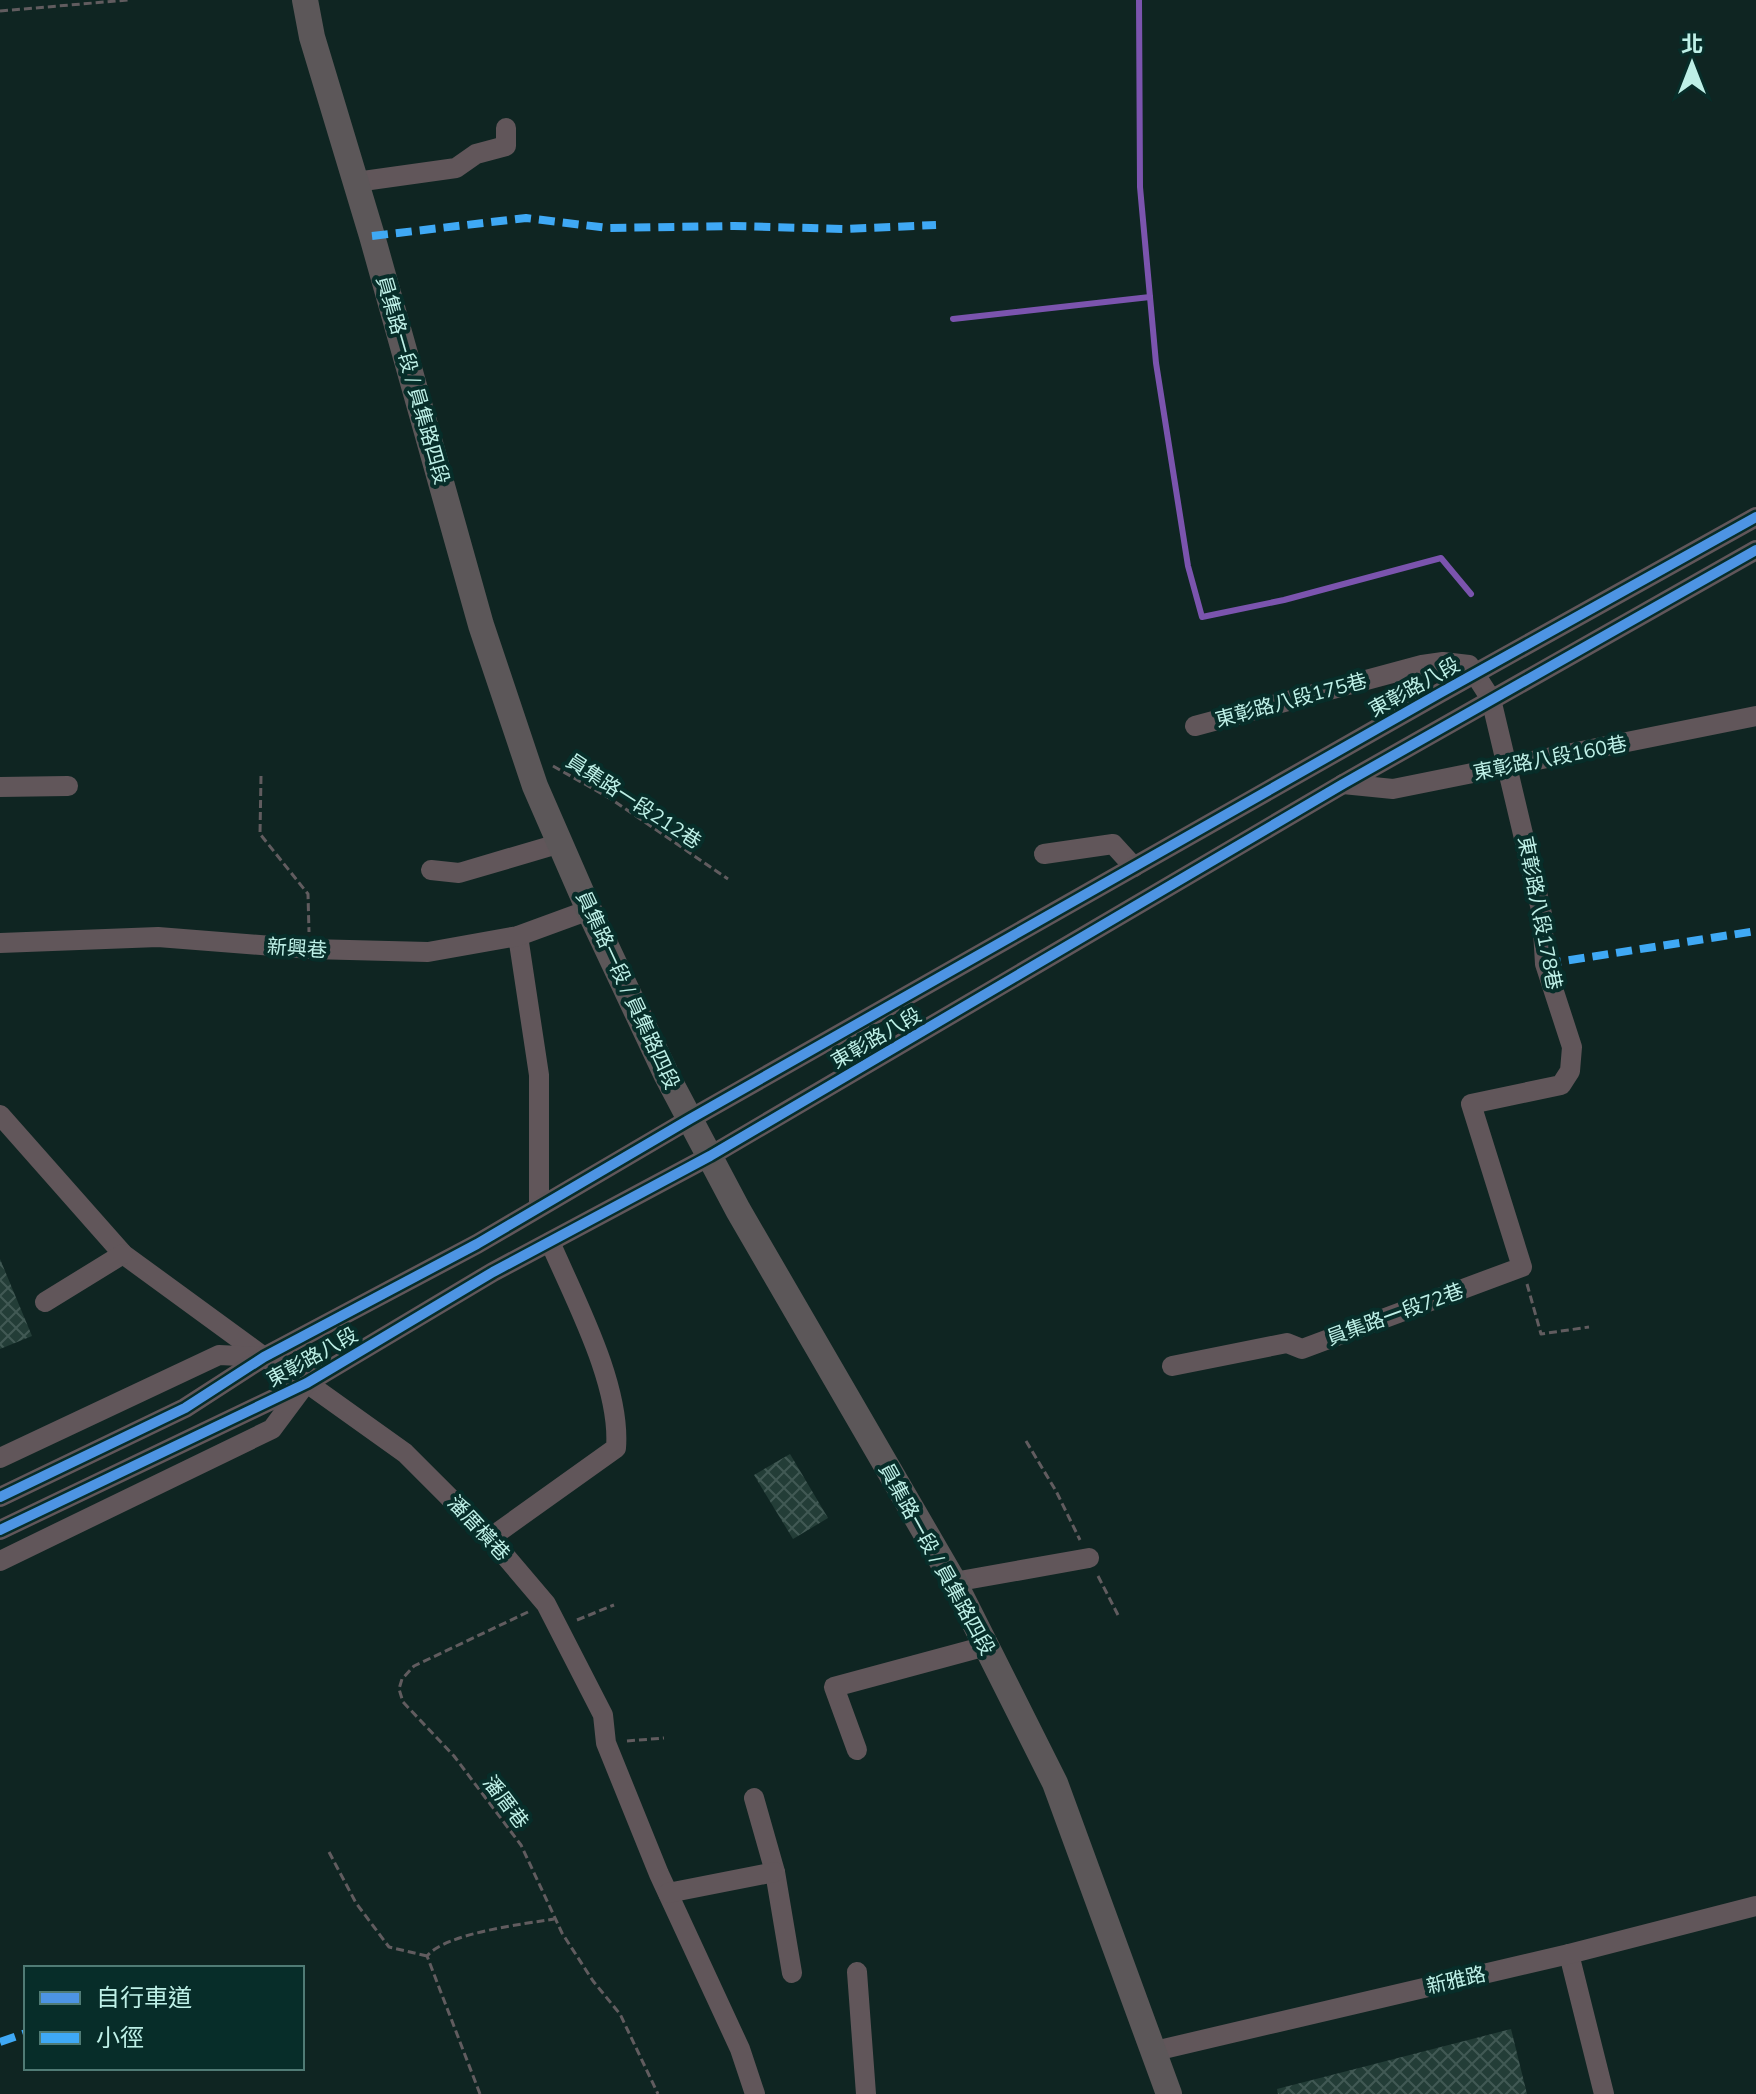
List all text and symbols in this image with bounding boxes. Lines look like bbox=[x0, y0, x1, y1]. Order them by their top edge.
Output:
north arrow bbox=[1652, 24, 1732, 104]
text: 北 bbox=[1681, 30, 1703, 60]
street label: 員集路一段 / 員集路四段 bbox=[370, 273, 455, 488]
street label: 東彰路八段 bbox=[1364, 651, 1465, 723]
street label: 東彰路八段175巷 bbox=[1212, 667, 1370, 734]
street label: 東彰路八段160巷 bbox=[1471, 730, 1629, 787]
street label: 員集路一段212巷 bbox=[561, 748, 706, 855]
street label: 東彰路八段178巷 bbox=[1511, 834, 1568, 992]
street label: 員集路一段 / 員集路四段 bbox=[570, 887, 685, 1094]
street label: 新興巷 bbox=[266, 933, 328, 964]
street label: 東彰路八段 bbox=[826, 1002, 926, 1075]
street label: 員集路一段72巷 bbox=[1323, 1277, 1467, 1352]
street label: 東彰路八段 bbox=[262, 1321, 363, 1393]
street label: 員集路一段 / 員集路四段 bbox=[872, 1458, 1001, 1660]
street label: 潘厝橫巷 bbox=[441, 1490, 516, 1567]
street label: 潘厝巷 bbox=[477, 1770, 534, 1834]
street label: 新雅路 bbox=[1424, 1961, 1488, 2000]
legend bbox=[24, 1966, 304, 2070]
text: 自行車道 bbox=[96, 1982, 192, 2014]
text: 小徑 bbox=[96, 2022, 144, 2054]

